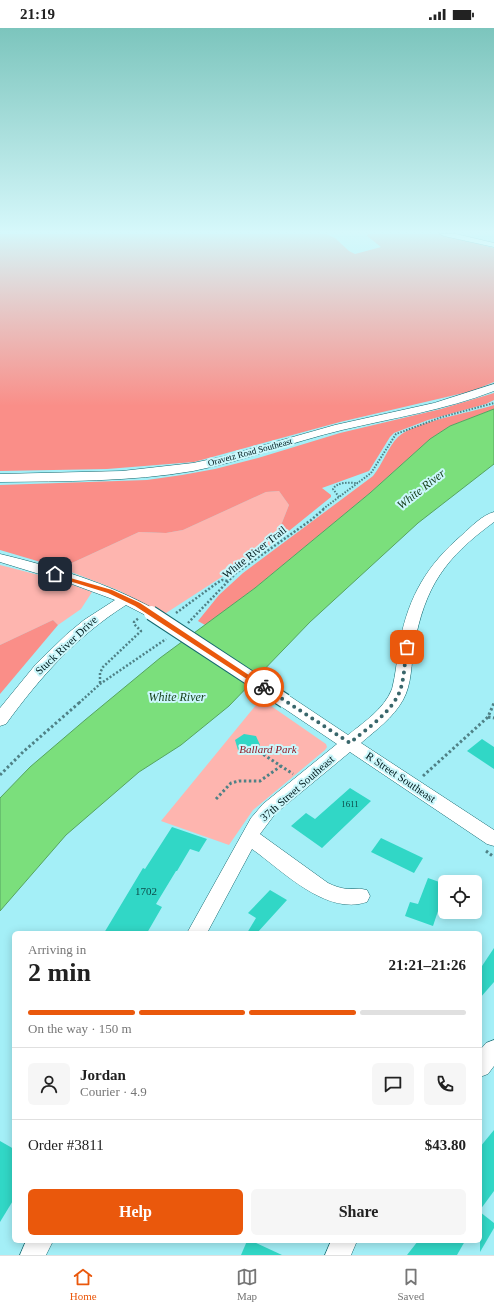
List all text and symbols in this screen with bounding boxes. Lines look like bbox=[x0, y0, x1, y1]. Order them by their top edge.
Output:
text: 21:19 bbox=[20, 6, 55, 22]
street label: Oravetz Road Southeast bbox=[207, 436, 294, 468]
water label: White River bbox=[394, 466, 448, 512]
street label: White River Trail bbox=[220, 523, 288, 581]
pin bbox=[38, 557, 72, 591]
icon: home bbox=[44, 563, 66, 585]
street label: Stuck River Drive bbox=[33, 613, 99, 677]
pin bbox=[390, 630, 424, 664]
icon: bag bbox=[396, 636, 418, 658]
courier bbox=[244, 667, 284, 707]
icon: bike bbox=[253, 676, 275, 698]
water label: White River bbox=[149, 690, 206, 704]
park label: Ballard Park bbox=[239, 743, 298, 755]
street label: R Street Southeast bbox=[364, 749, 438, 805]
street label: 37th Street Southeast bbox=[258, 753, 336, 823]
house number: 1611 bbox=[341, 799, 359, 809]
map controls bbox=[438, 875, 482, 919]
button: locate bbox=[438, 875, 482, 919]
house number: 1702 bbox=[135, 885, 157, 897]
text: Arriving in bbox=[28, 942, 86, 957]
text: 21:21–21:26 bbox=[389, 957, 466, 973]
text: 2 min bbox=[28, 958, 91, 987]
text: On the way · 150 m bbox=[28, 1021, 132, 1036]
button: person bbox=[28, 1063, 70, 1105]
button: chat bbox=[372, 1063, 414, 1105]
button: phone bbox=[424, 1063, 466, 1105]
text: Jordan bbox=[80, 1067, 126, 1083]
text: Courier · 4.9 bbox=[80, 1084, 147, 1099]
text: Order #3811 bbox=[28, 1137, 104, 1153]
text: $43.80 bbox=[425, 1137, 466, 1153]
button: Help bbox=[28, 1189, 243, 1235]
button: Share bbox=[251, 1189, 466, 1235]
tab: Home bbox=[70, 1266, 97, 1302]
tab: Map bbox=[236, 1266, 258, 1302]
tab: Saved bbox=[397, 1266, 424, 1302]

